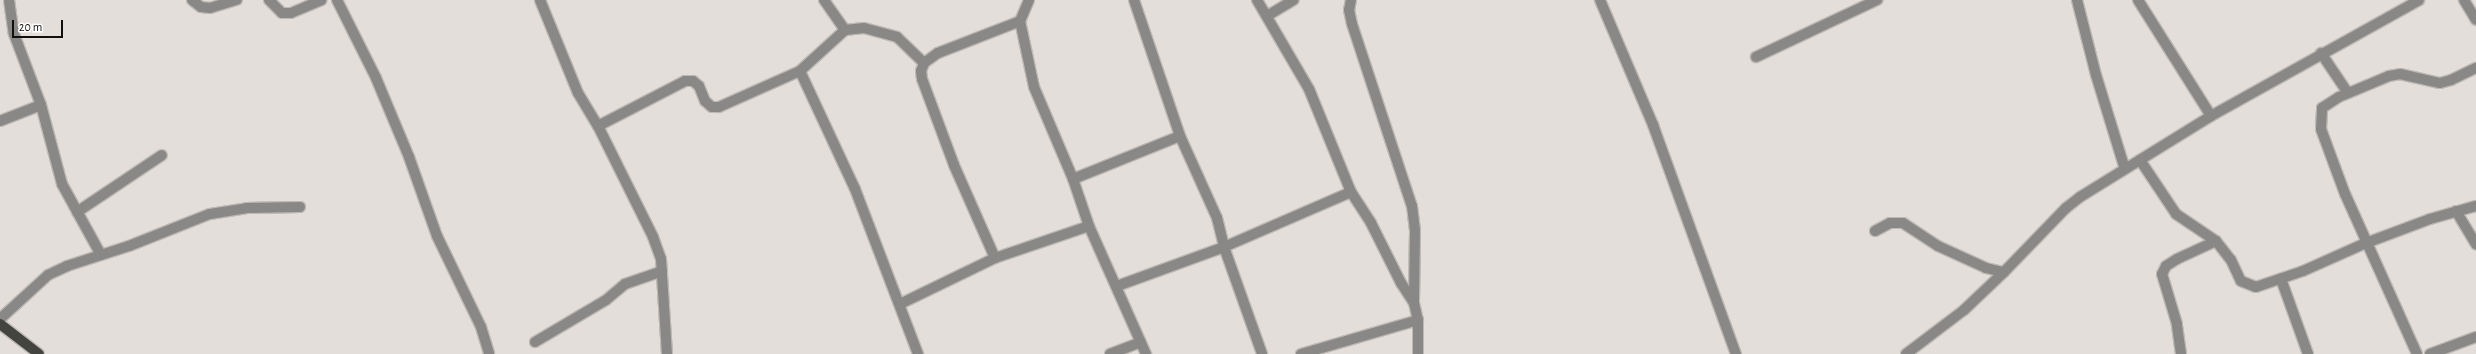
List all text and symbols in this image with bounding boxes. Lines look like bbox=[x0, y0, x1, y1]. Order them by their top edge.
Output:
scale bar bbox=[14, 12, 65, 38]
text: 20 m bbox=[19, 21, 42, 33]

